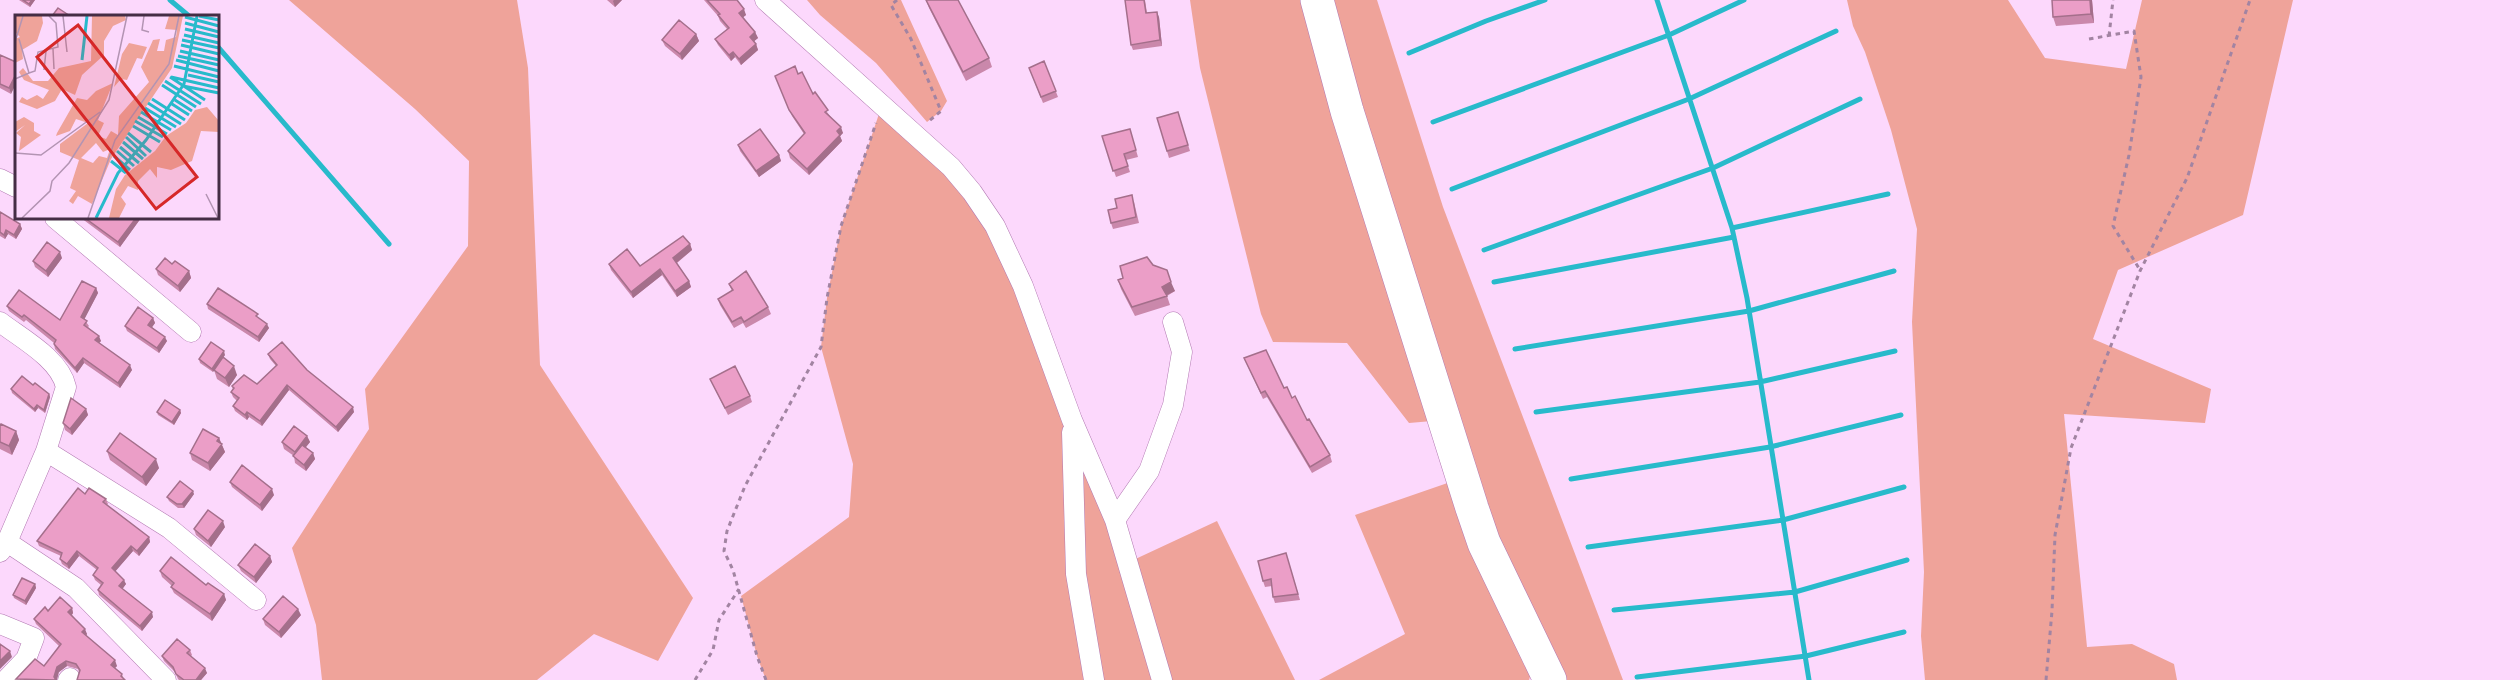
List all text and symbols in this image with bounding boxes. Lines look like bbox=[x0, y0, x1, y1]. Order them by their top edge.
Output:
inset map bbox=[15, 15, 219, 219]

